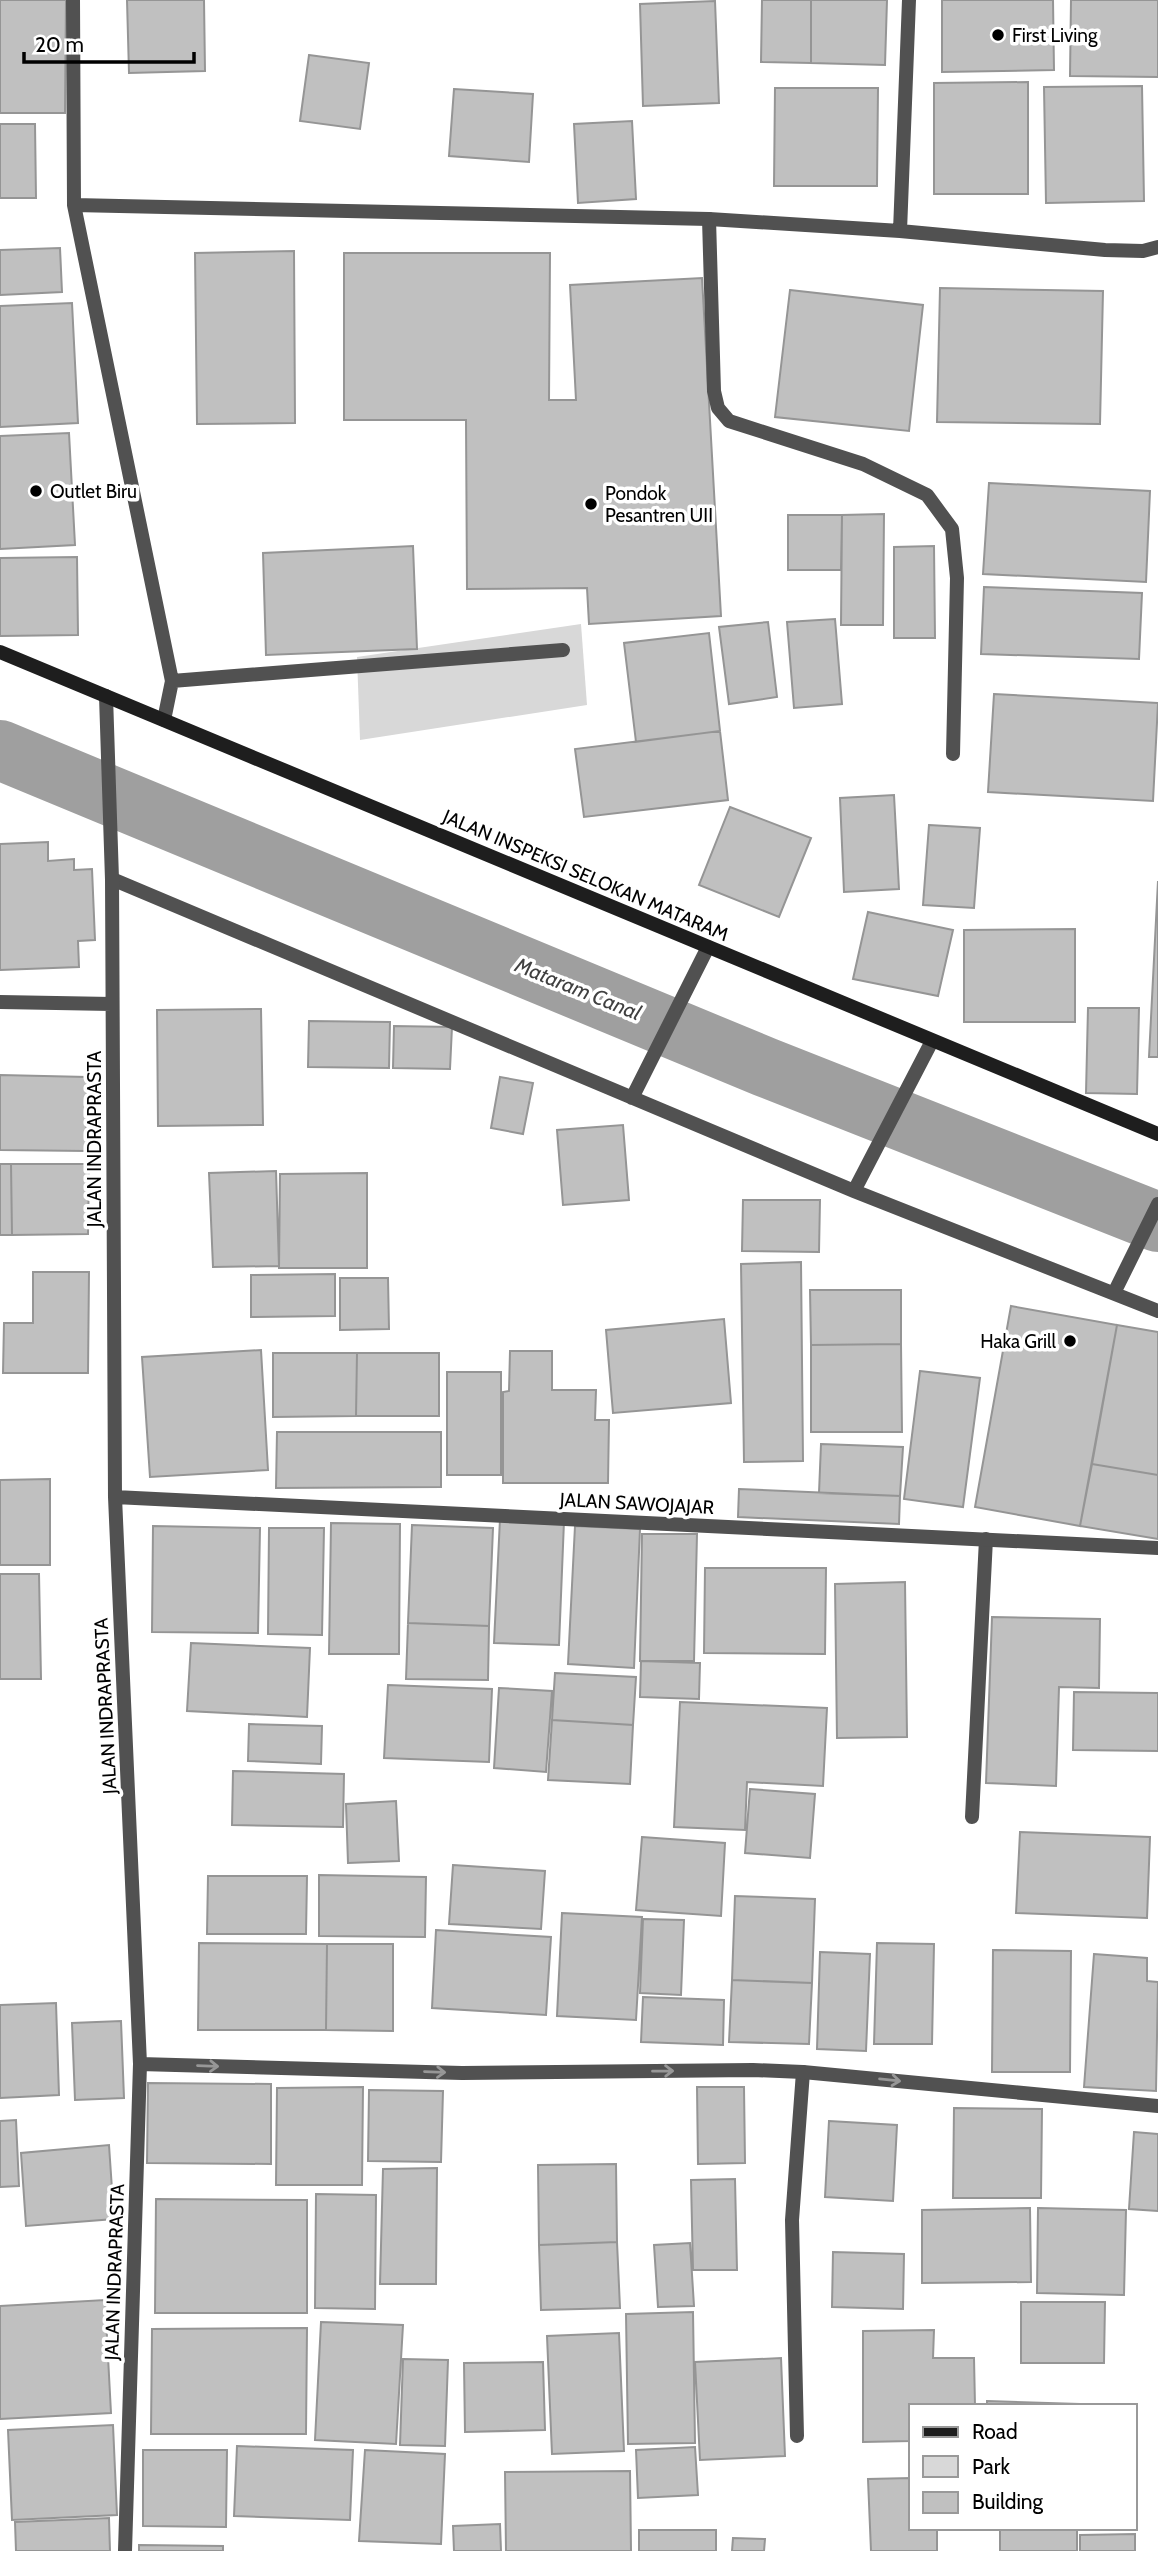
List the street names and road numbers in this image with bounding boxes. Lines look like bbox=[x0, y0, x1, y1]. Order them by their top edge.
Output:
street label: JALAN INSPEKSI SELOKAN MATARAM bbox=[439, 804, 732, 946]
street label: JALAN INDRAPRASTA bbox=[83, 1050, 106, 1228]
street label: JALAN SAWOJAJAR bbox=[558, 1488, 715, 1519]
street label: JALAN INDRAPRASTA bbox=[89, 1617, 122, 1796]
street label: JALAN INDRAPRASTA bbox=[100, 2183, 129, 2362]

